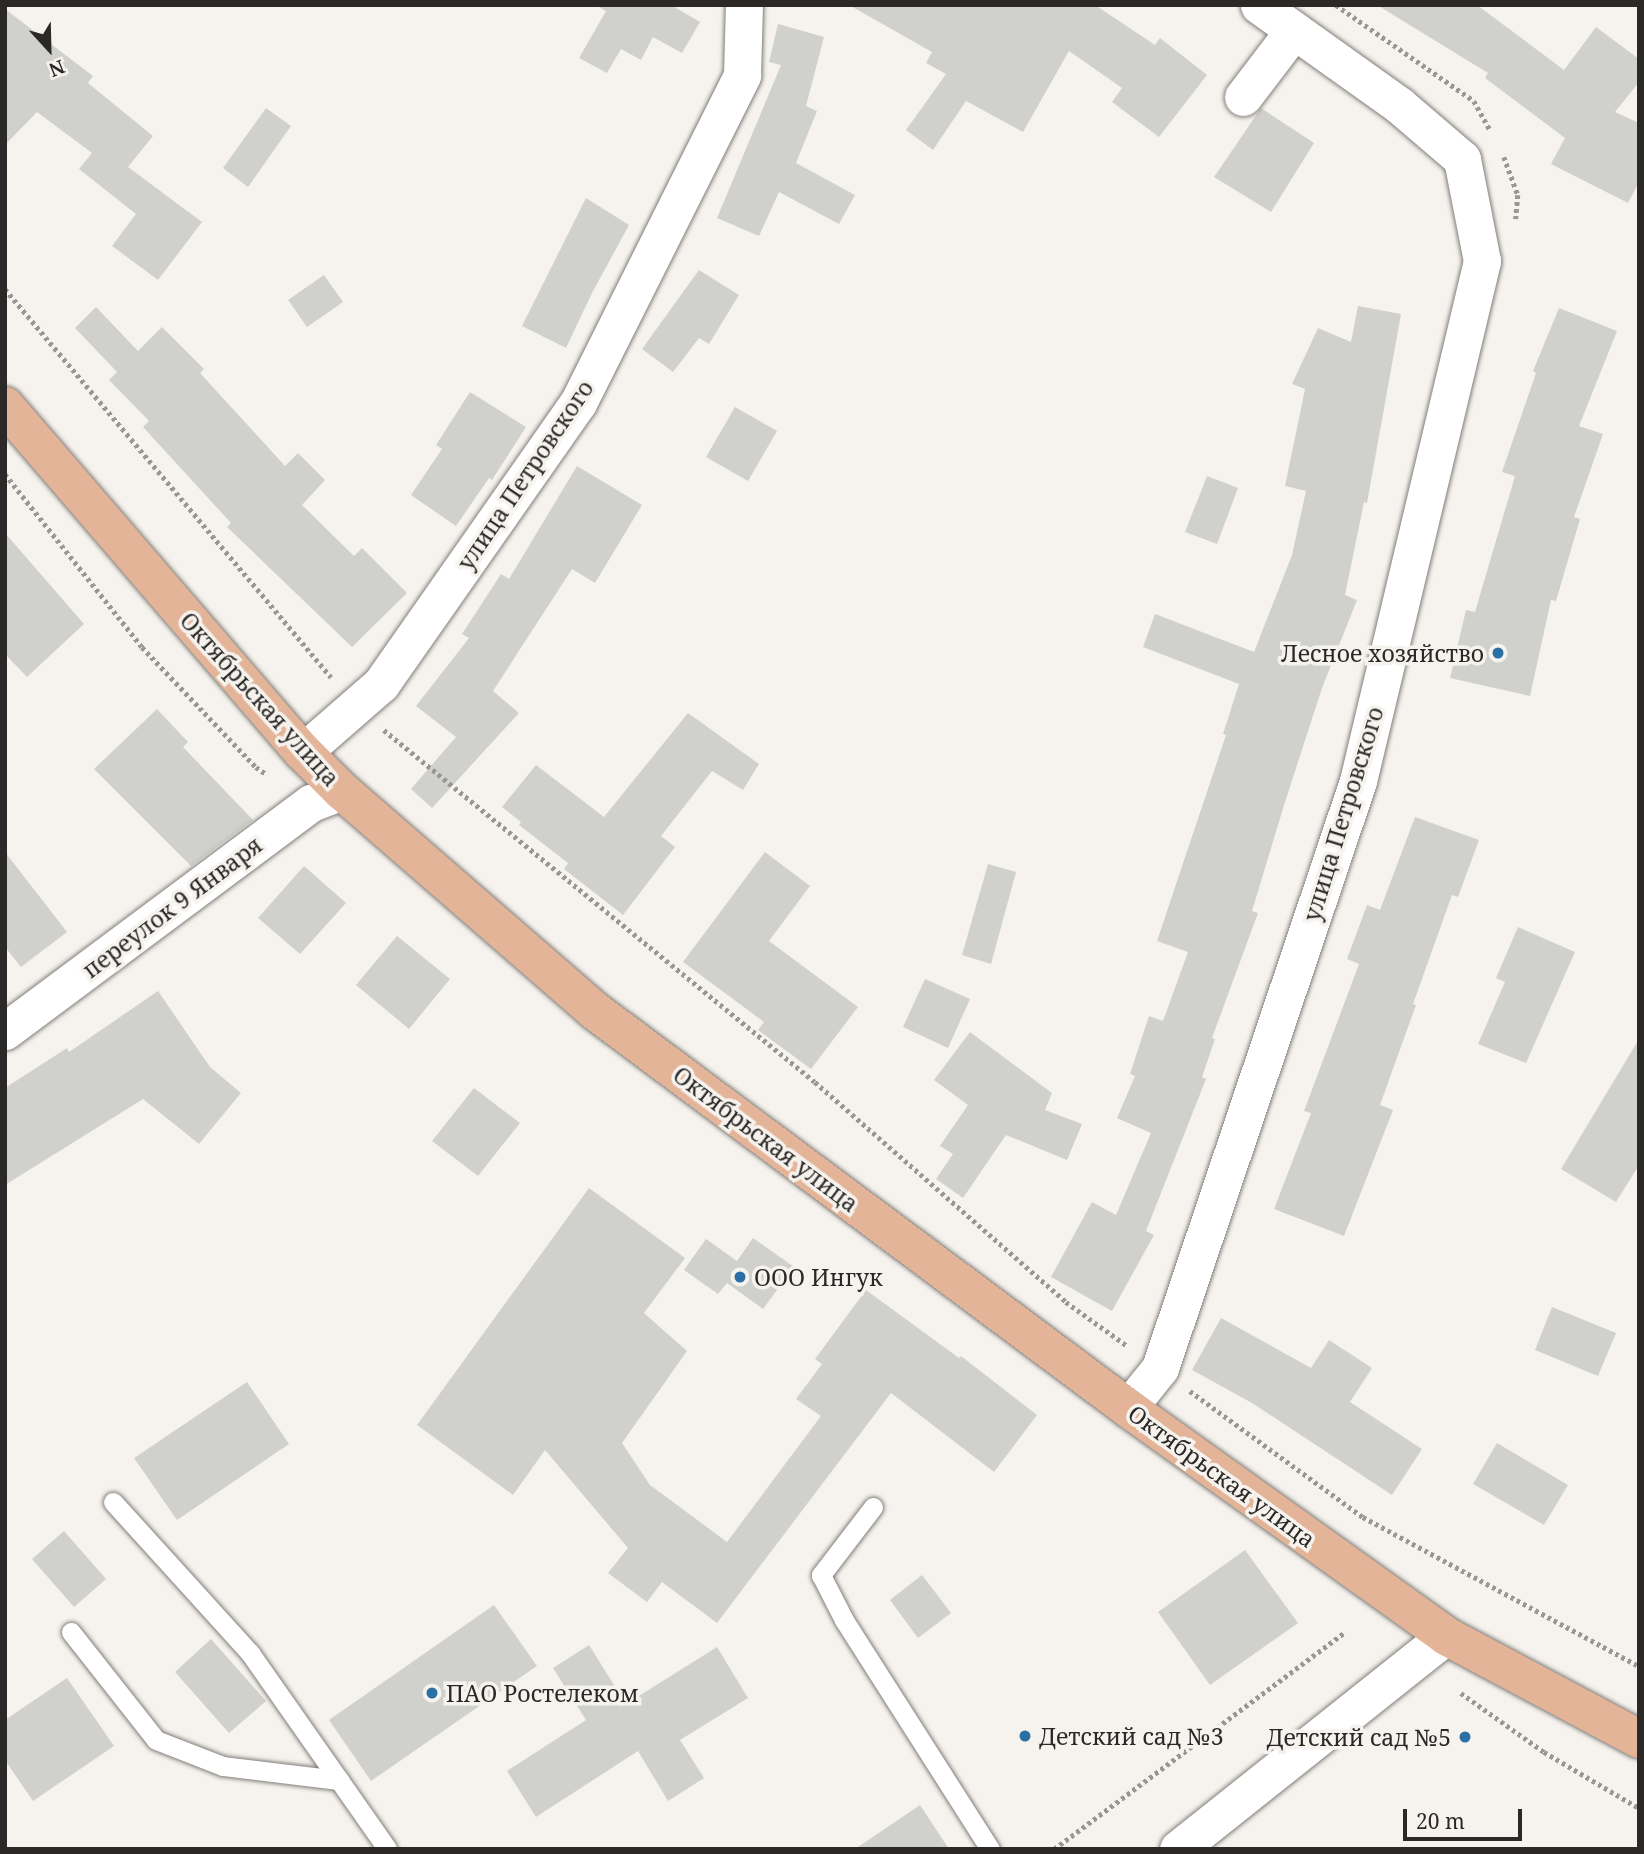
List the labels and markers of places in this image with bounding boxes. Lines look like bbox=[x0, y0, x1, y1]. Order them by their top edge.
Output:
place label: Лесное хозяйство bbox=[1281, 639, 1484, 667]
marker: Лесное хозяйство bbox=[1490, 645, 1506, 661]
place label: ООО Ингук bbox=[754, 1263, 883, 1291]
marker: ООО Ингук bbox=[732, 1269, 748, 1285]
place label: ПАО Ростелеком bbox=[446, 1679, 639, 1707]
marker: ПАО Ростелеком bbox=[424, 1685, 440, 1701]
place label: Детский сад №3 bbox=[1039, 1722, 1224, 1750]
place label: Детский сад №5 bbox=[1266, 1723, 1451, 1751]
marker: Детский сад №3 bbox=[1017, 1728, 1033, 1744]
marker: Детский сад №5 bbox=[1457, 1729, 1473, 1745]

